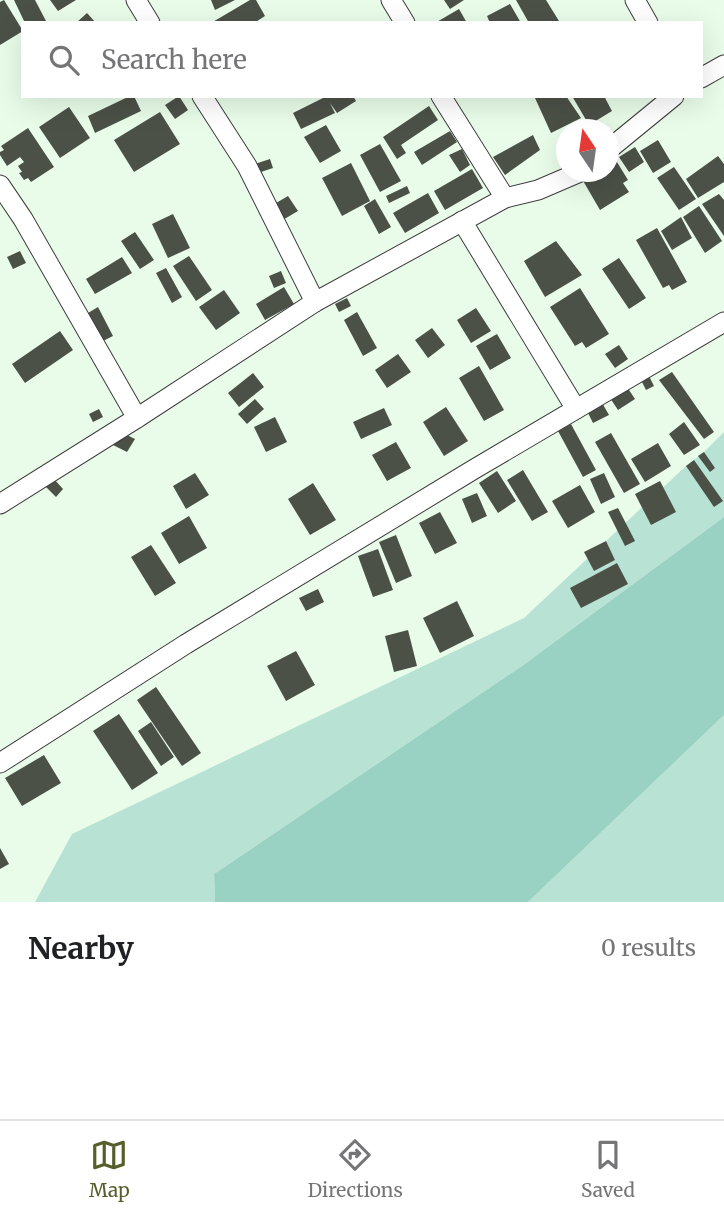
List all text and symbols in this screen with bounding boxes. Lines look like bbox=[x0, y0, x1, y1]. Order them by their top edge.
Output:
search box bbox=[21, 21, 703, 98]
icon: search bbox=[45, 41, 83, 79]
text: Search here bbox=[101, 43, 247, 76]
north arrow bbox=[556, 119, 619, 182]
text: Nearby bbox=[28, 929, 134, 967]
text: 0 results bbox=[601, 933, 696, 962]
tab: Map bbox=[89, 1136, 130, 1202]
tab: Directions bbox=[308, 1136, 403, 1202]
tab: Saved bbox=[581, 1136, 635, 1202]

